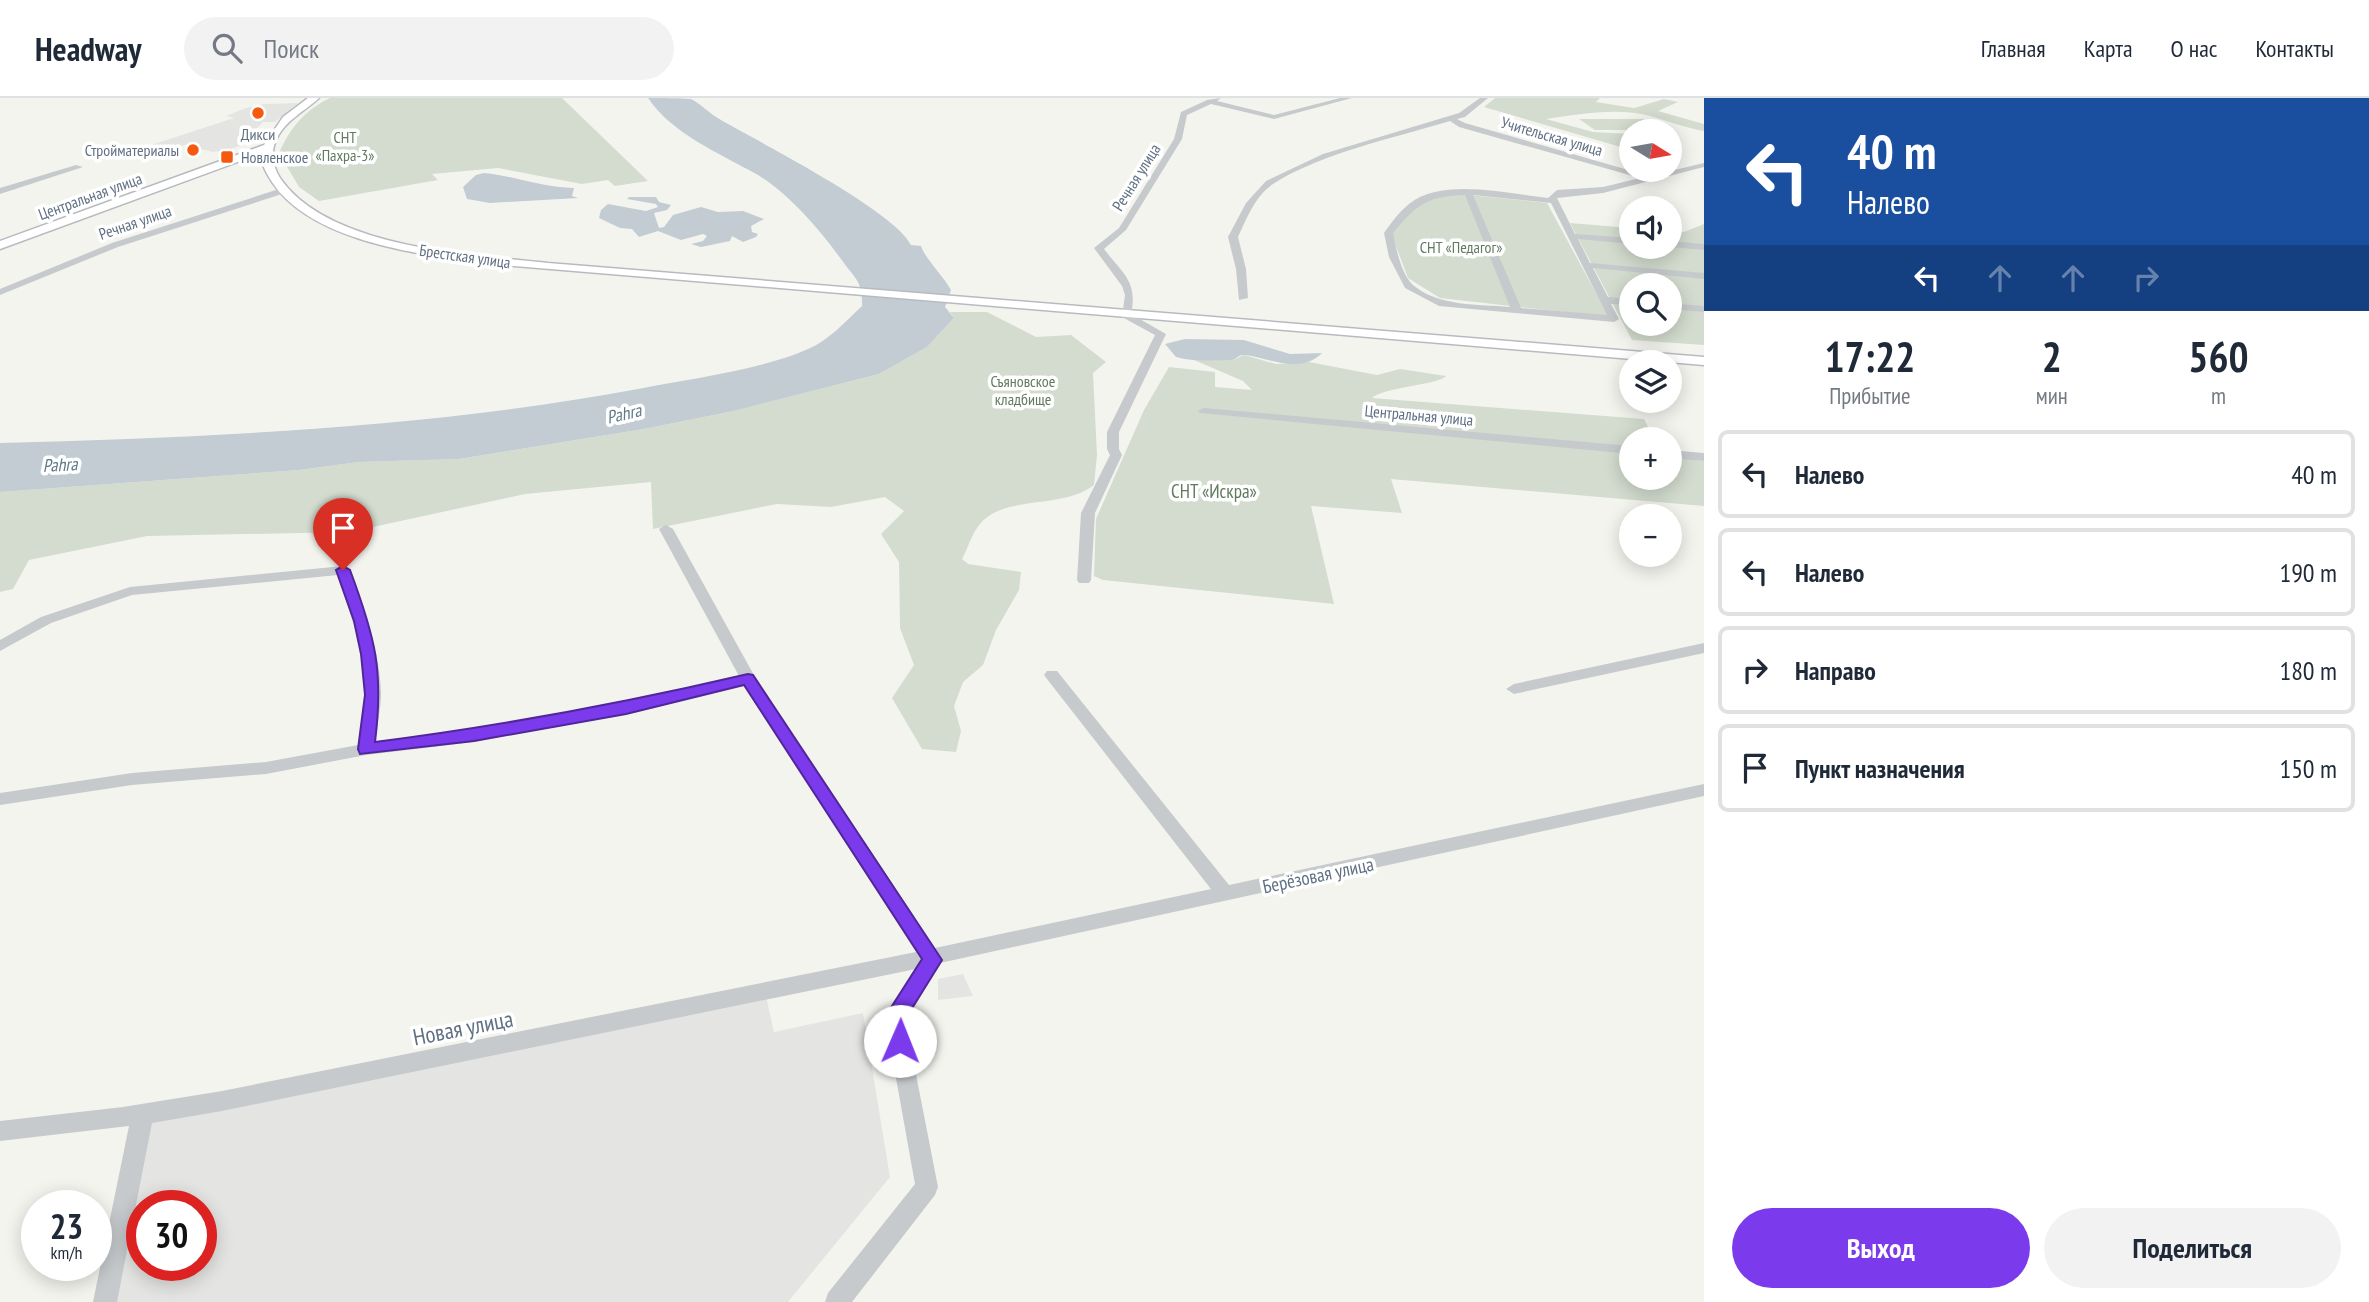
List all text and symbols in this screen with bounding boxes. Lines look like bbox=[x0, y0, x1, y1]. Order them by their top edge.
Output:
search box bbox=[184, 17, 674, 80]
text: Headway bbox=[35, 27, 142, 70]
icon: search bbox=[208, 29, 246, 67]
text: Поиск bbox=[264, 32, 319, 65]
text: Главная bbox=[1981, 33, 2046, 64]
text: Карта bbox=[2084, 33, 2133, 64]
text: О нас bbox=[2171, 33, 2217, 64]
text: Контакты bbox=[2255, 33, 2334, 64]
marker: Дикси bbox=[250, 105, 266, 121]
street label: Учительская улица bbox=[1499, 112, 1605, 160]
north arrow bbox=[1619, 119, 1682, 182]
map controls bbox=[1619, 119, 1682, 567]
text: 40 m bbox=[1847, 119, 1936, 183]
place label: Дикси bbox=[241, 124, 275, 144]
icon: left bbox=[1732, 126, 1823, 217]
park label: СНТ «Пахра-3» bbox=[316, 127, 374, 165]
place label: Стройматериалы bbox=[85, 140, 179, 160]
street label: Речная улица bbox=[1108, 140, 1164, 214]
marker: Стройматериалы bbox=[185, 142, 201, 158]
place label: Новленское bbox=[241, 147, 308, 167]
marker: Новленское bbox=[219, 149, 235, 165]
street label: Центральная улица bbox=[35, 168, 145, 224]
text: Налево bbox=[1847, 181, 1930, 223]
button: sound bbox=[1619, 196, 1682, 259]
street label: Речная улица bbox=[96, 200, 174, 244]
park label: СНТ «Педагог» bbox=[1420, 237, 1502, 257]
street label: Брестская улица bbox=[418, 240, 512, 272]
icon: left bbox=[1908, 259, 1946, 297]
icon: ahead bbox=[1981, 259, 2019, 297]
icon: ahead bbox=[2054, 259, 2092, 297]
icon: right bbox=[2127, 259, 2165, 297]
button: search bbox=[1619, 273, 1682, 336]
text: 17:22 bbox=[1824, 329, 1915, 384]
text: 2 bbox=[2042, 329, 2062, 384]
text: 560 bbox=[2188, 329, 2249, 384]
button: layers bbox=[1619, 350, 1682, 413]
park label: Съяновское кладбище bbox=[991, 371, 1055, 409]
text: Прибытие bbox=[1829, 381, 1911, 410]
text: мин bbox=[2036, 381, 2068, 410]
text: m bbox=[2211, 381, 2226, 410]
water label: Pahra bbox=[604, 398, 644, 429]
street label: Центральная улица bbox=[1364, 400, 1474, 430]
button: + bbox=[1619, 427, 1682, 490]
water label: Pahra bbox=[42, 452, 79, 477]
icon: left bbox=[1736, 455, 1774, 493]
text: Налево bbox=[1795, 458, 1864, 491]
text: 40 m bbox=[2291, 458, 2337, 491]
park label: СНТ «Искра» bbox=[1171, 479, 1257, 503]
pin bbox=[313, 498, 373, 570]
button: − bbox=[1619, 504, 1682, 567]
icon: arrive bbox=[324, 509, 362, 547]
icon: left bbox=[1736, 553, 1774, 591]
text: Налево bbox=[1795, 556, 1864, 589]
text: 190 m bbox=[2279, 556, 2337, 589]
icon: right bbox=[1736, 651, 1774, 689]
text: Направо bbox=[1795, 654, 1876, 687]
text: 180 m bbox=[2279, 654, 2337, 687]
icon: arrive bbox=[1736, 749, 1774, 787]
text: Пункт назначения bbox=[1795, 752, 1965, 785]
text: 150 m bbox=[2279, 752, 2337, 785]
street label: Берёзовая улица bbox=[1260, 852, 1376, 898]
street label: Новая улица bbox=[410, 1004, 516, 1051]
position arrow bbox=[863, 1004, 937, 1078]
speed limit sign: 30 bbox=[126, 1190, 217, 1281]
text: 23 bbox=[50, 1203, 83, 1249]
button: Выход bbox=[1732, 1208, 2030, 1288]
button: Поделиться bbox=[2044, 1208, 2341, 1288]
text: km/h bbox=[51, 1241, 82, 1264]

